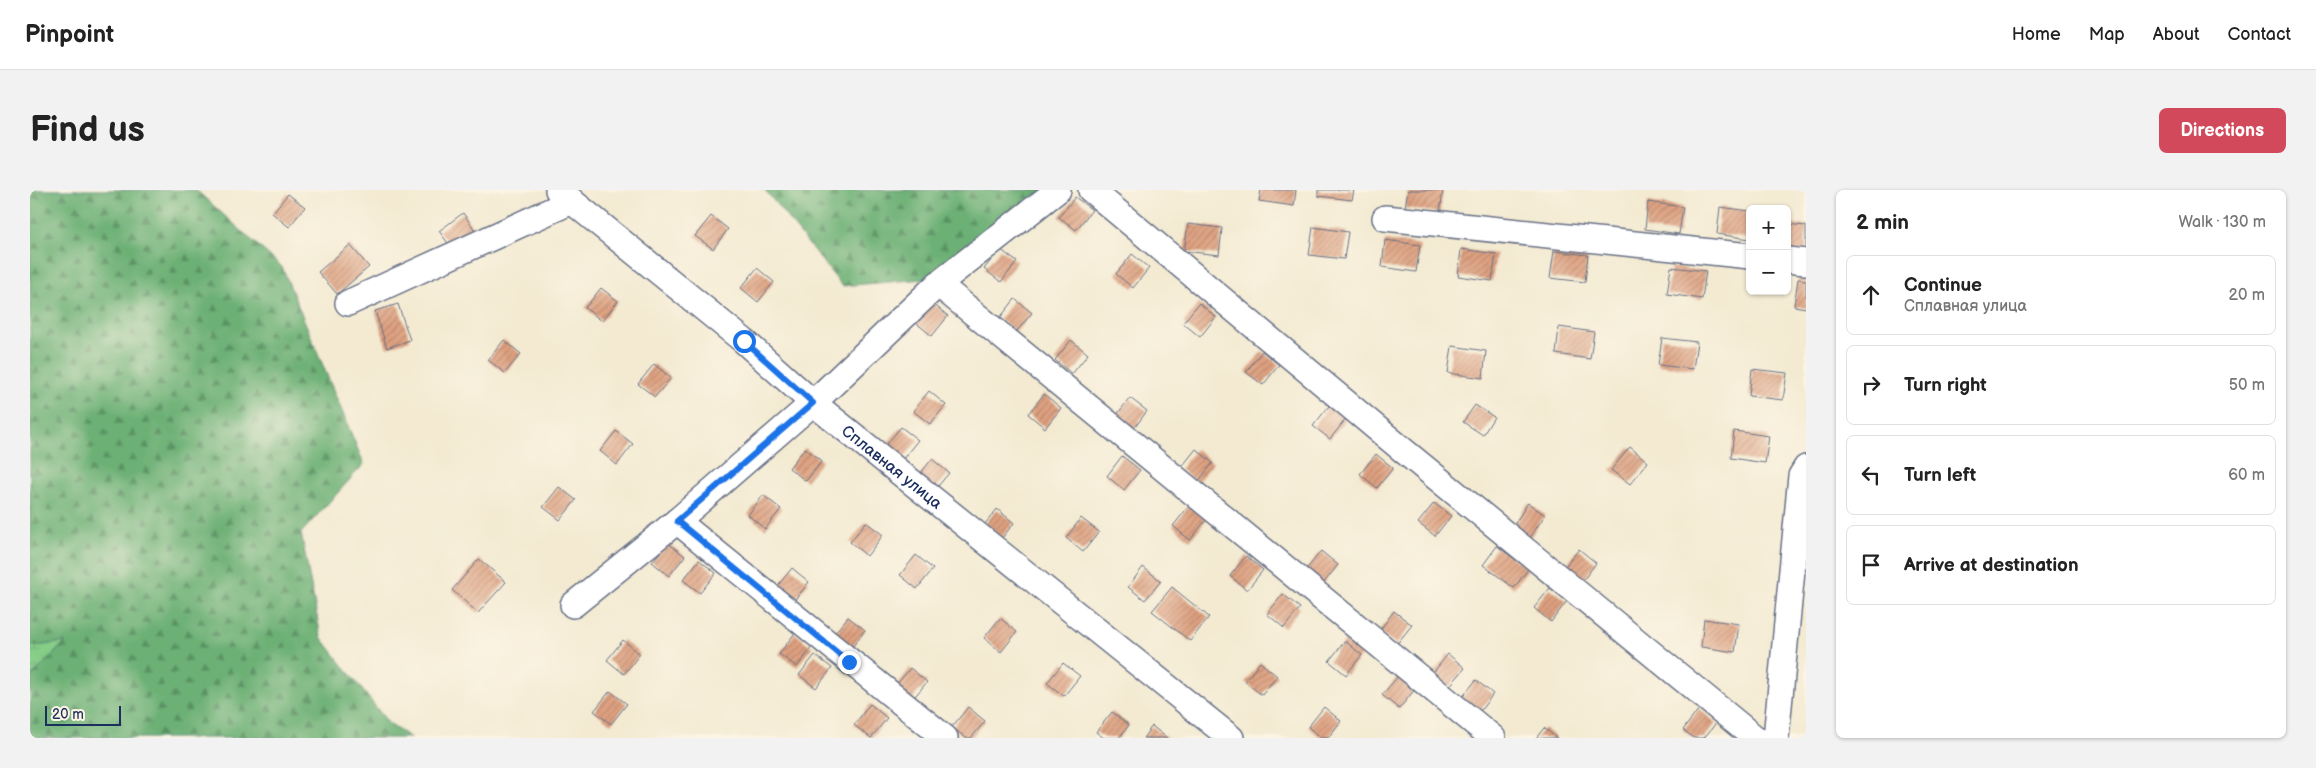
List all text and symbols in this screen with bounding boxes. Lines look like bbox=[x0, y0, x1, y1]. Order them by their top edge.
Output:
text: Pinpoint bbox=[25, 20, 114, 49]
text: Home bbox=[2012, 24, 2061, 45]
text: Map bbox=[2089, 24, 2125, 45]
text: About bbox=[2153, 24, 2200, 45]
text: Contact bbox=[2228, 24, 2291, 45]
button: Directions bbox=[2159, 108, 2286, 153]
text: Find us bbox=[30, 109, 145, 152]
map controls bbox=[1746, 205, 1791, 295]
button: + bbox=[1746, 205, 1791, 250]
text: 2 min bbox=[1856, 210, 1909, 235]
text: Walk · 130 m bbox=[2178, 213, 2266, 232]
button: − bbox=[1746, 250, 1791, 295]
text: Continue bbox=[1904, 274, 1982, 297]
icon: ahead bbox=[1857, 281, 1885, 309]
text: 20 m bbox=[2229, 286, 2265, 305]
text: Сплавная улица bbox=[1904, 297, 2027, 316]
route start bbox=[733, 330, 756, 353]
icon: right bbox=[1857, 371, 1885, 399]
text: Turn right bbox=[1904, 374, 1987, 397]
text: 50 m bbox=[2229, 376, 2265, 395]
street label: Сплавная улица bbox=[837, 422, 946, 514]
icon: left bbox=[1857, 461, 1885, 489]
text: Turn left bbox=[1904, 464, 1976, 487]
text: 60 m bbox=[2228, 466, 2265, 485]
icon: arrive bbox=[1857, 551, 1885, 579]
text: Arrive at destination bbox=[1904, 554, 2079, 577]
route end bbox=[838, 651, 861, 674]
scale bar bbox=[45, 703, 121, 726]
text: 20 m bbox=[52, 706, 84, 723]

